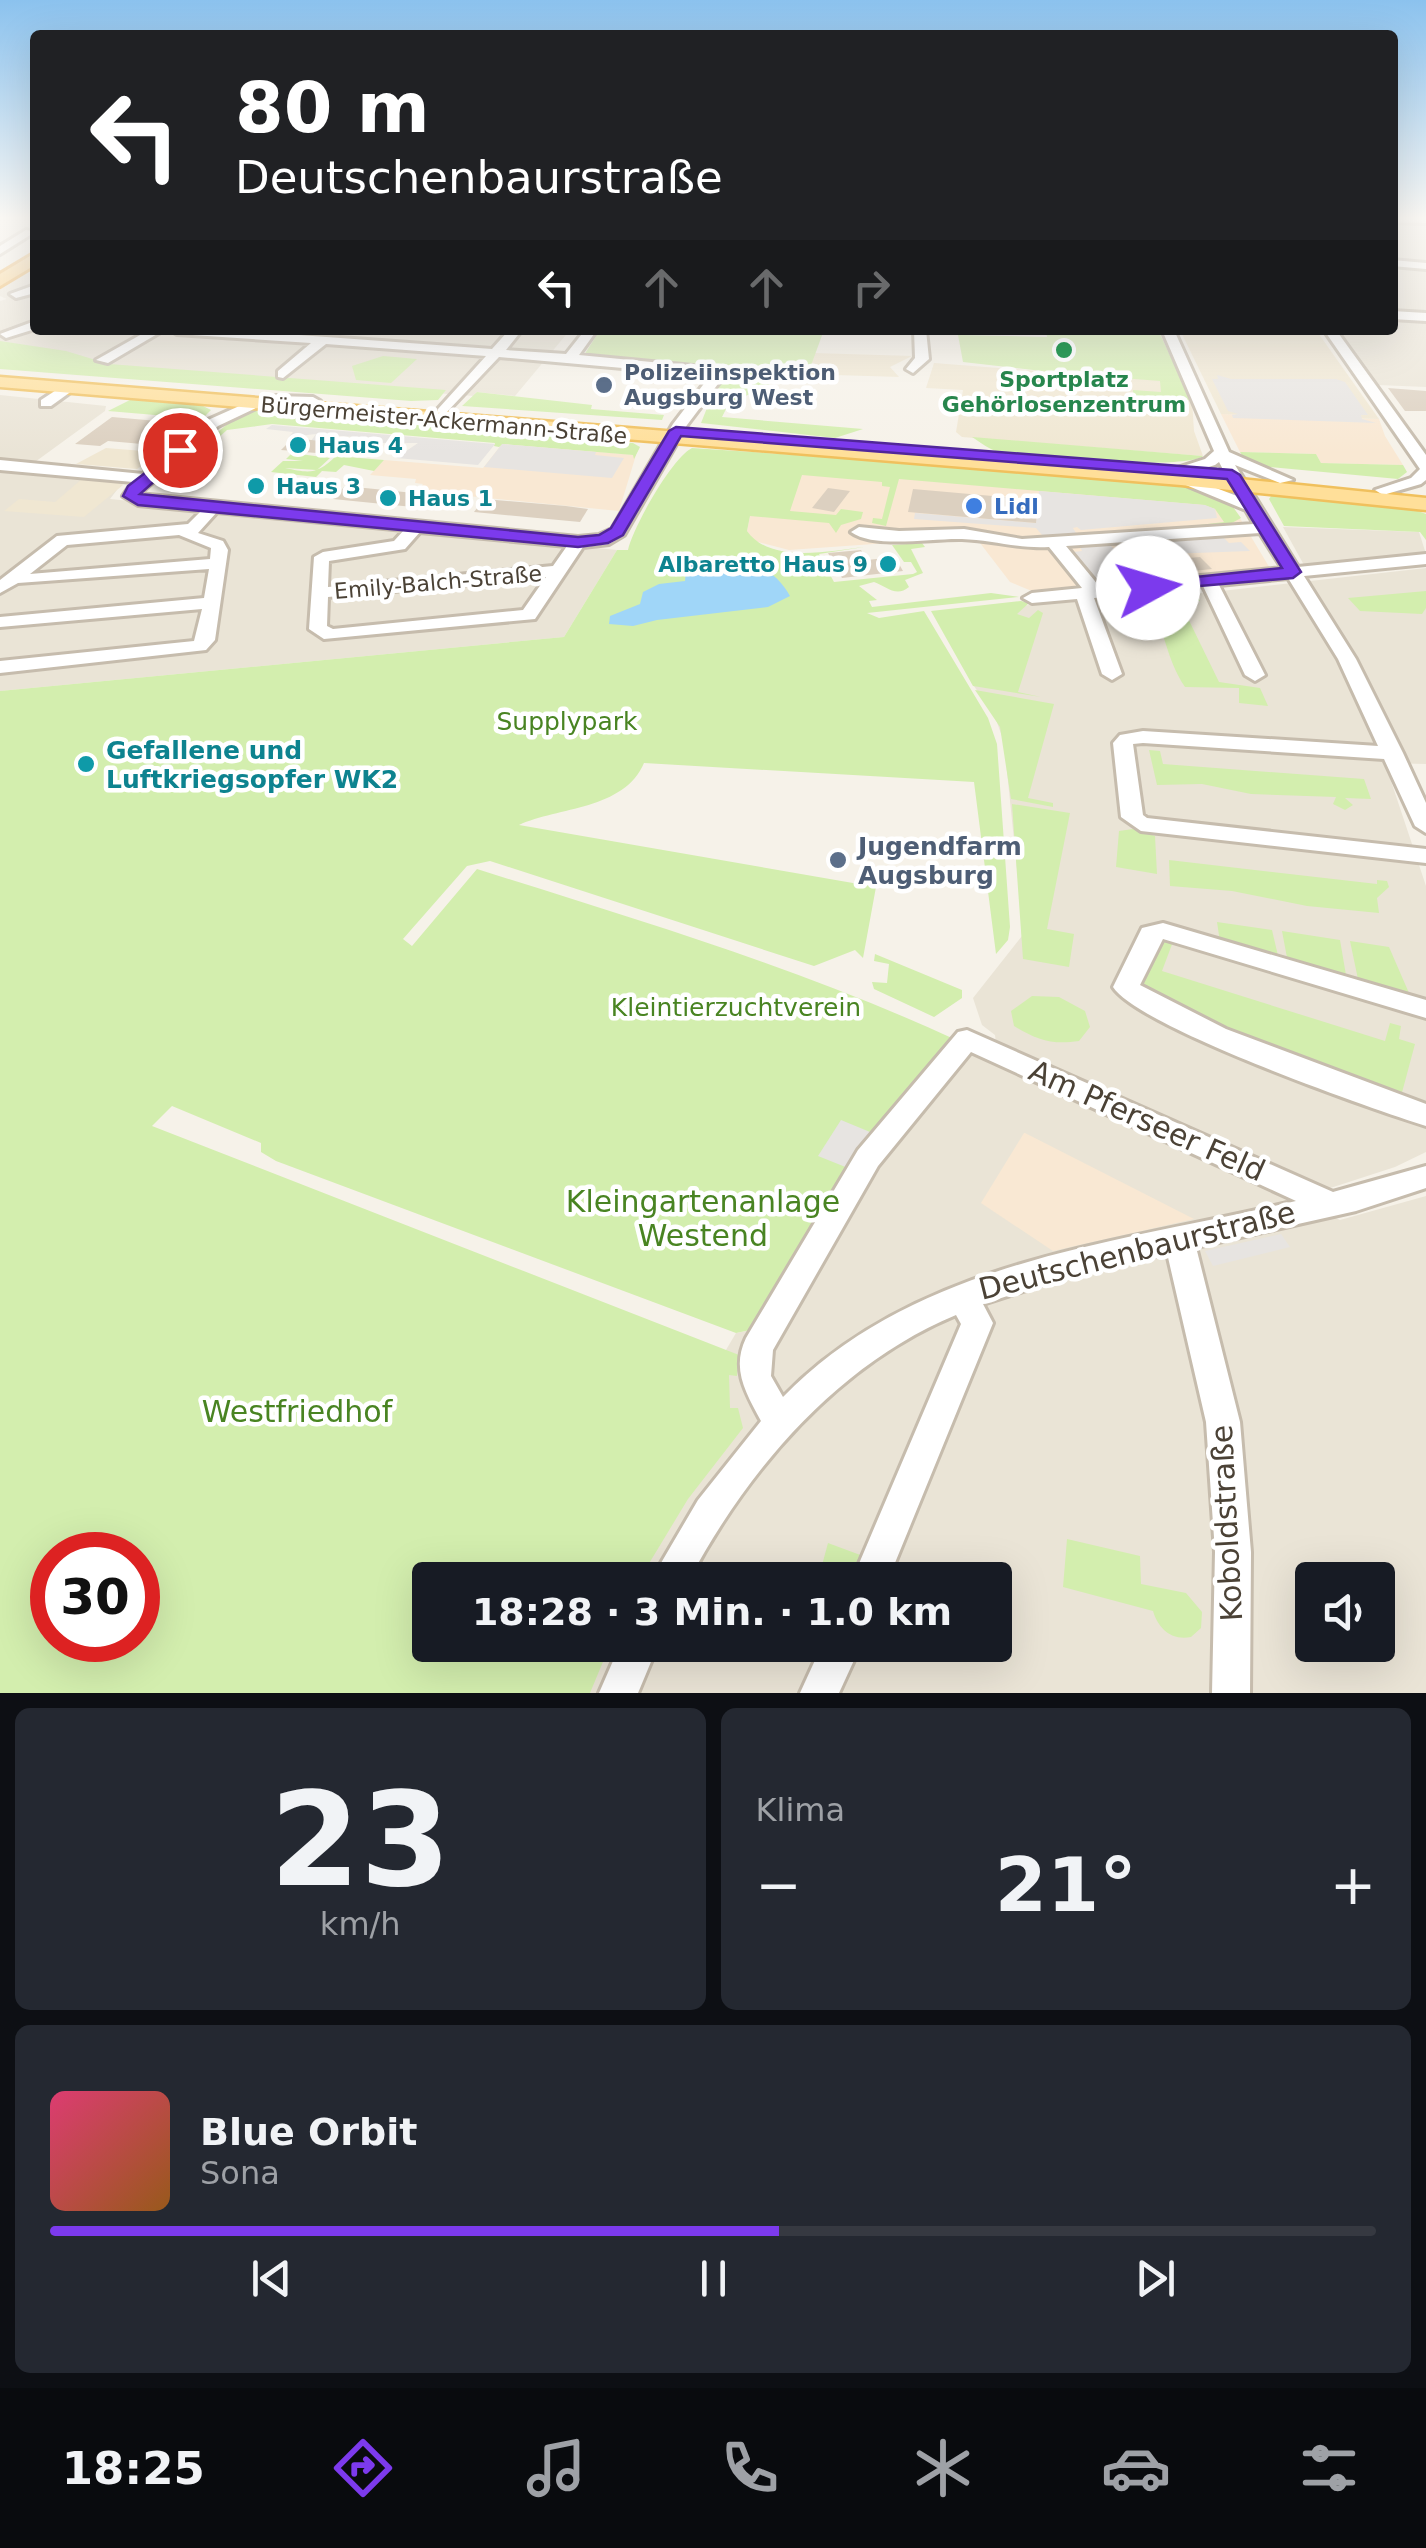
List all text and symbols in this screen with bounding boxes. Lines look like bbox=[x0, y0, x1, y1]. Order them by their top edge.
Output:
text: 80 m bbox=[235, 67, 430, 149]
icon: left bbox=[70, 70, 200, 200]
text: Deutschenbaurstraße bbox=[235, 151, 723, 204]
icon: left bbox=[529, 260, 584, 315]
icon: ahead bbox=[634, 260, 689, 315]
icon: ahead bbox=[739, 260, 794, 315]
icon: right bbox=[844, 260, 899, 315]
marker: Sportplatz Gehörlosenzentrum bbox=[1053, 339, 1075, 361]
place label: Polizeiinspektion Augsburg West bbox=[624, 360, 836, 410]
place label: Sportplatz Gehörlosenzentrum bbox=[942, 367, 1186, 417]
marker: Polizeiinspektion Augsburg West bbox=[593, 374, 615, 396]
street label: Bürgermeister-Ackermann-Straße bbox=[260, 392, 628, 449]
pin bbox=[138, 408, 223, 493]
icon: arrive bbox=[153, 423, 208, 478]
place label: Haus 4 bbox=[318, 433, 403, 458]
marker: Haus 4 bbox=[287, 434, 309, 456]
place label: Haus 3 bbox=[276, 474, 361, 499]
marker: Haus 3 bbox=[245, 475, 267, 497]
place label: Haus 1 bbox=[408, 486, 493, 511]
marker: Haus 1 bbox=[377, 487, 399, 509]
place label: Lidl bbox=[994, 494, 1039, 519]
marker: Lidl bbox=[963, 495, 985, 517]
position arrow bbox=[1096, 536, 1200, 640]
place label: Albaretto Haus 9 bbox=[658, 552, 868, 577]
marker: Albaretto Haus 9 bbox=[877, 553, 899, 575]
street label: Emily-Balch-Straße bbox=[333, 561, 543, 604]
park label: Supplypark bbox=[496, 707, 638, 736]
place label: Gefallene und Luftkriegsopfer WK2 bbox=[106, 736, 398, 794]
marker: Gefallene und Luftkriegsopfer WK2 bbox=[75, 753, 97, 775]
place label: Jugendfarm Augsburg bbox=[856, 832, 1022, 890]
marker: Jugendfarm Augsburg bbox=[827, 849, 849, 871]
park label: Kleintierzuchtverein bbox=[611, 993, 861, 1022]
street label: Am Pferseer Feld bbox=[1024, 1053, 1271, 1188]
park label: Kleingartenanlage Westend bbox=[566, 1184, 840, 1253]
street label: Deutschenbaurstraße bbox=[975, 1194, 1299, 1307]
park label: Westfriedhof bbox=[202, 1394, 394, 1429]
street label: Koboldstraße bbox=[1204, 1424, 1249, 1622]
speed limit sign: 30 bbox=[30, 1532, 160, 1662]
map controls bbox=[1295, 1562, 1395, 1662]
button: sound bbox=[1295, 1562, 1395, 1662]
text: 18:28 · 3 Min. · 1.0 km bbox=[472, 1590, 952, 1634]
text: 23 bbox=[270, 1764, 451, 1916]
text: Klima bbox=[756, 1791, 845, 1829]
text: 21° bbox=[995, 1841, 1137, 1929]
text: − bbox=[756, 1853, 802, 1917]
text: + bbox=[1330, 1853, 1376, 1917]
text: km/h bbox=[320, 1905, 401, 1943]
text: Blue Orbit bbox=[200, 2110, 417, 2154]
text: Sona bbox=[200, 2154, 280, 2192]
icon: previous bbox=[244, 2251, 299, 2306]
icon: pause bbox=[686, 2251, 741, 2306]
icon: next bbox=[1128, 2251, 1183, 2306]
icon: directions bbox=[328, 2433, 398, 2503]
icon: music bbox=[521, 2433, 591, 2503]
icon: phone bbox=[715, 2433, 785, 2503]
icon: climate bbox=[908, 2433, 978, 2503]
icon: car bbox=[1101, 2433, 1171, 2503]
icon: filters bbox=[1294, 2433, 1364, 2503]
text: 18:25 bbox=[62, 2442, 205, 2495]

